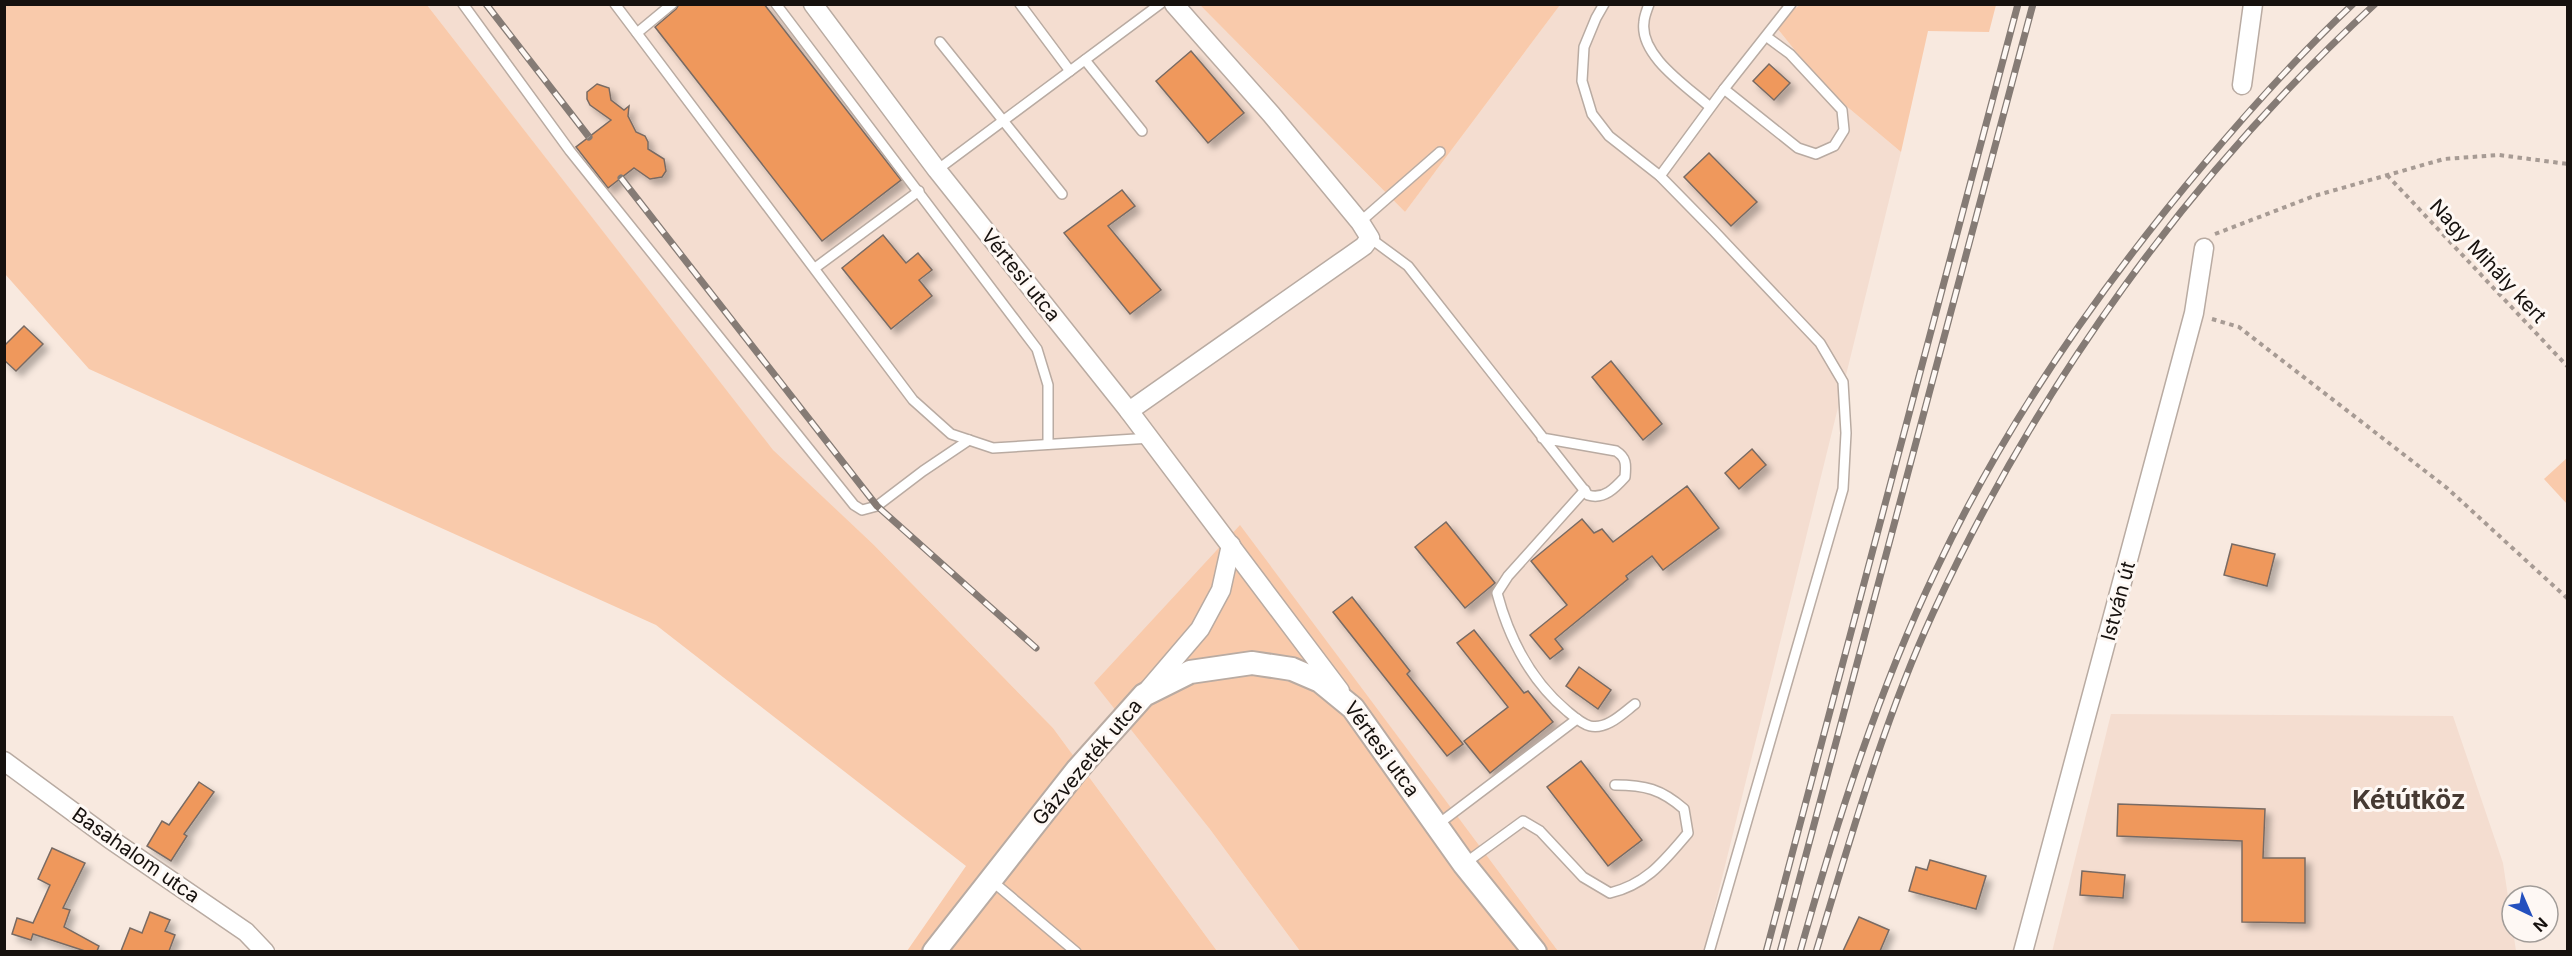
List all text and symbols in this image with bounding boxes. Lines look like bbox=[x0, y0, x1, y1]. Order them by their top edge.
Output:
street label: Nagy Mihály kert bbox=[2425, 194, 2552, 328]
street label: Vértesi utca bbox=[976, 224, 1066, 326]
street label: István út bbox=[2096, 558, 2140, 643]
street label: Gázvezeték utca bbox=[1027, 694, 1147, 830]
street label: Vértesi utca bbox=[1339, 697, 1425, 801]
district label: Kétútköz bbox=[2352, 784, 2466, 815]
street label: Basahalom utca bbox=[68, 802, 204, 908]
north arrow bbox=[2500, 884, 2560, 944]
text: N bbox=[2529, 913, 2552, 936]

